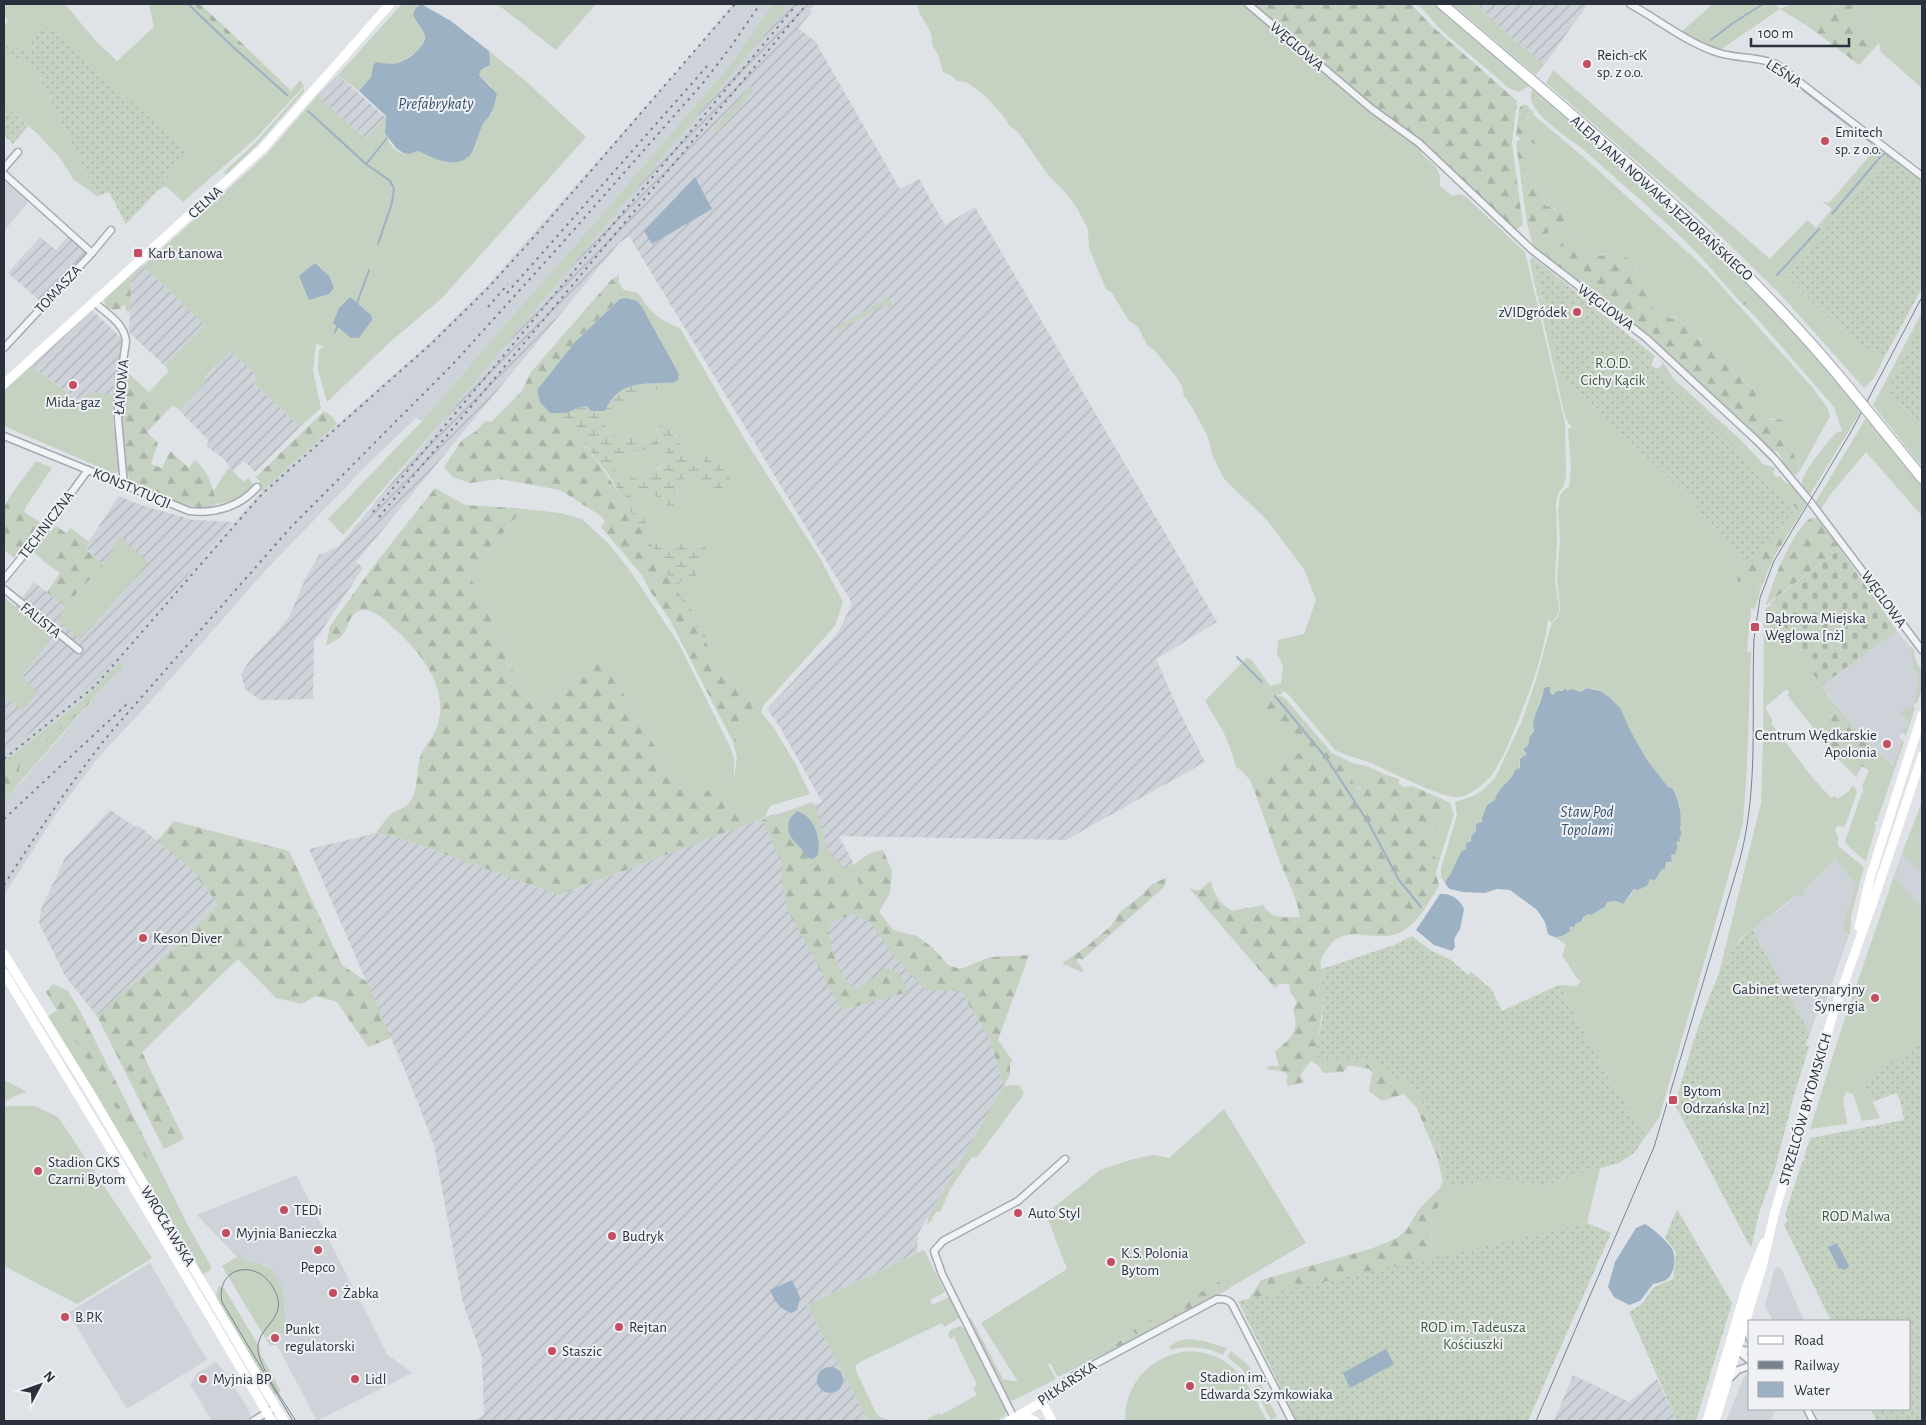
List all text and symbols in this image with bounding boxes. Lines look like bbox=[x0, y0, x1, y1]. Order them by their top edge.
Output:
scale bar bbox=[1751, 15, 1848, 47]
street label: WĘGLOWA bbox=[1267, 19, 1327, 74]
text: 100 m bbox=[1758, 26, 1793, 41]
place label: Reich-cK sp. z o.o. bbox=[1597, 48, 1648, 80]
street label: LEŚNA bbox=[1763, 55, 1806, 91]
marker: Reich-cK sp. z o.o. bbox=[1581, 58, 1593, 70]
water label: Prefabrykaty bbox=[398, 96, 474, 112]
street label: ALEJA JANA NOWAKA-JEZIORAŃSKIEGO bbox=[1568, 111, 1757, 284]
place label: Emitech sp. z o.o. bbox=[1835, 125, 1883, 157]
marker: Emitech sp. z o.o. bbox=[1819, 135, 1831, 147]
street label: CELNA bbox=[185, 183, 226, 221]
place label: Karb Łanowa bbox=[148, 246, 223, 261]
marker: Karb Łanowa bbox=[132, 247, 144, 259]
street label: TOMASZA bbox=[32, 262, 85, 317]
street label: WĘGLOWA bbox=[1575, 282, 1637, 333]
place label: zVIDgródek bbox=[1498, 305, 1567, 320]
marker: zVIDgródek bbox=[1571, 306, 1583, 318]
park label: R.O.D. Cichy Kącik bbox=[1581, 356, 1646, 388]
street label: ŁANOWA bbox=[112, 358, 131, 416]
marker: Mida-gaz bbox=[67, 379, 79, 391]
place label: Mida-gaz bbox=[46, 395, 101, 410]
street label: KONSTYTUCJI bbox=[91, 465, 173, 512]
street label: TECHNICZNA bbox=[16, 488, 77, 562]
street label: WĘGLOWA bbox=[1858, 568, 1909, 631]
street label: FALISTA bbox=[18, 600, 64, 641]
place label: Dąbrowa Miejska Węglowa [nż] bbox=[1765, 611, 1866, 643]
marker: Dąbrowa Miejska Węglowa [nż] bbox=[1749, 621, 1761, 633]
place label: Centrum Wędkarskie Apolonia bbox=[1755, 728, 1877, 760]
marker: Centrum Wędkarskie Apolonia bbox=[1881, 738, 1893, 750]
water label: Staw Pod Topolami bbox=[1560, 804, 1614, 839]
place label: Keson Diver bbox=[153, 931, 222, 946]
marker: Keson Diver bbox=[137, 932, 149, 944]
place label: Gabinet weterynaryjny Synergia bbox=[1732, 982, 1866, 1014]
marker: Gabinet weterynaryjny Synergia bbox=[1869, 992, 1881, 1004]
street label: STRZELCÓW BYTOMSKICH bbox=[1775, 1031, 1834, 1187]
place label: Bytom Odrzańska [nż] bbox=[1683, 1084, 1770, 1116]
marker: Bytom Odrzańska [nż] bbox=[1667, 1094, 1679, 1106]
place label: Stadion GKS Czarni Bytom bbox=[48, 1155, 125, 1187]
marker: Stadion GKS Czarni Bytom bbox=[32, 1165, 44, 1177]
street label: WROCŁAWSKA bbox=[138, 1183, 198, 1269]
place label: TEDi bbox=[294, 1203, 322, 1218]
marker: TEDi bbox=[278, 1204, 290, 1216]
place label: Auto Styl bbox=[1028, 1206, 1080, 1221]
marker: Auto Styl bbox=[1012, 1207, 1024, 1219]
park label: ROD Malwa bbox=[1822, 1209, 1891, 1224]
place label: Myjnia Banieczka bbox=[236, 1226, 337, 1241]
marker: Myjnia Banieczka bbox=[220, 1227, 232, 1239]
place label: Budryk bbox=[622, 1229, 664, 1244]
marker: Budryk bbox=[606, 1230, 618, 1242]
marker: Pepco bbox=[312, 1244, 324, 1256]
place label: K.S. Polonia Bytom bbox=[1121, 1246, 1189, 1278]
marker: K.S. Polonia Bytom bbox=[1105, 1256, 1117, 1268]
place label: Pepco bbox=[301, 1260, 335, 1275]
place label: Żabka bbox=[343, 1284, 379, 1301]
marker: Żabka bbox=[327, 1287, 339, 1299]
place label: B.P.K bbox=[75, 1310, 103, 1325]
marker: B.P.K bbox=[59, 1311, 71, 1323]
place label: Rejtan bbox=[629, 1320, 667, 1335]
park label: ROD im. Tadeusza Kościuszki bbox=[1420, 1320, 1526, 1352]
legend bbox=[1748, 1320, 1911, 1410]
marker: Rejtan bbox=[613, 1321, 625, 1333]
place label: Punkt regulatorski bbox=[285, 1322, 355, 1354]
marker: Punkt regulatorski bbox=[269, 1332, 281, 1344]
text: Road bbox=[1794, 1333, 1824, 1348]
place label: Staszic bbox=[562, 1344, 602, 1359]
marker: Staszic bbox=[546, 1345, 558, 1357]
street label: PIŁKARSKA bbox=[1035, 1358, 1100, 1408]
text: Railway bbox=[1794, 1358, 1840, 1373]
north arrow bbox=[15, 1360, 65, 1410]
text: N bbox=[41, 1369, 58, 1385]
place label: Stadion im. Edwarda Szymkowiaka bbox=[1200, 1370, 1333, 1402]
place label: Myjnia BP bbox=[213, 1372, 272, 1387]
place label: Lidl bbox=[365, 1372, 386, 1387]
marker: Myjnia BP bbox=[197, 1373, 209, 1385]
marker: Lidl bbox=[349, 1373, 361, 1385]
marker: Stadion im. Edwarda Szymkowiaka bbox=[1184, 1380, 1196, 1392]
text: Water bbox=[1794, 1383, 1830, 1398]

